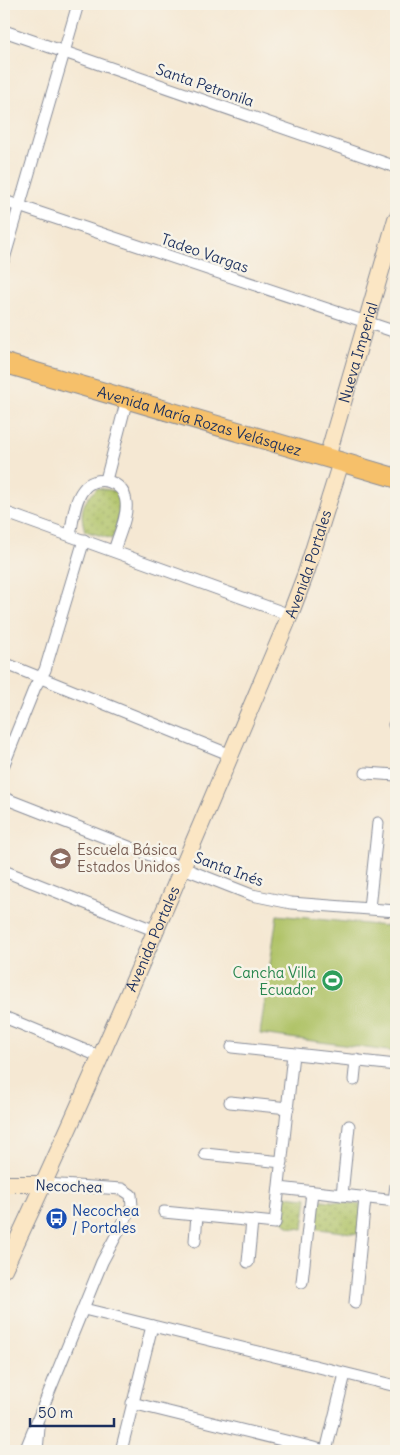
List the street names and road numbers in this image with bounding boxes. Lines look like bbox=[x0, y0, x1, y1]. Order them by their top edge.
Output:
street label: Santa Petronila bbox=[153, 59, 257, 111]
street label: Tadeo Vargas bbox=[159, 229, 251, 277]
street label: Nueva Imperial bbox=[334, 300, 381, 405]
street label: Avenida María Rozas Velásquez bbox=[95, 381, 304, 459]
street label: Avenida Portales bbox=[280, 507, 335, 621]
street label: Santa Inés bbox=[192, 848, 267, 890]
street label: Avenida Portales bbox=[121, 883, 183, 994]
street label: Necochea bbox=[35, 1175, 103, 1197]

